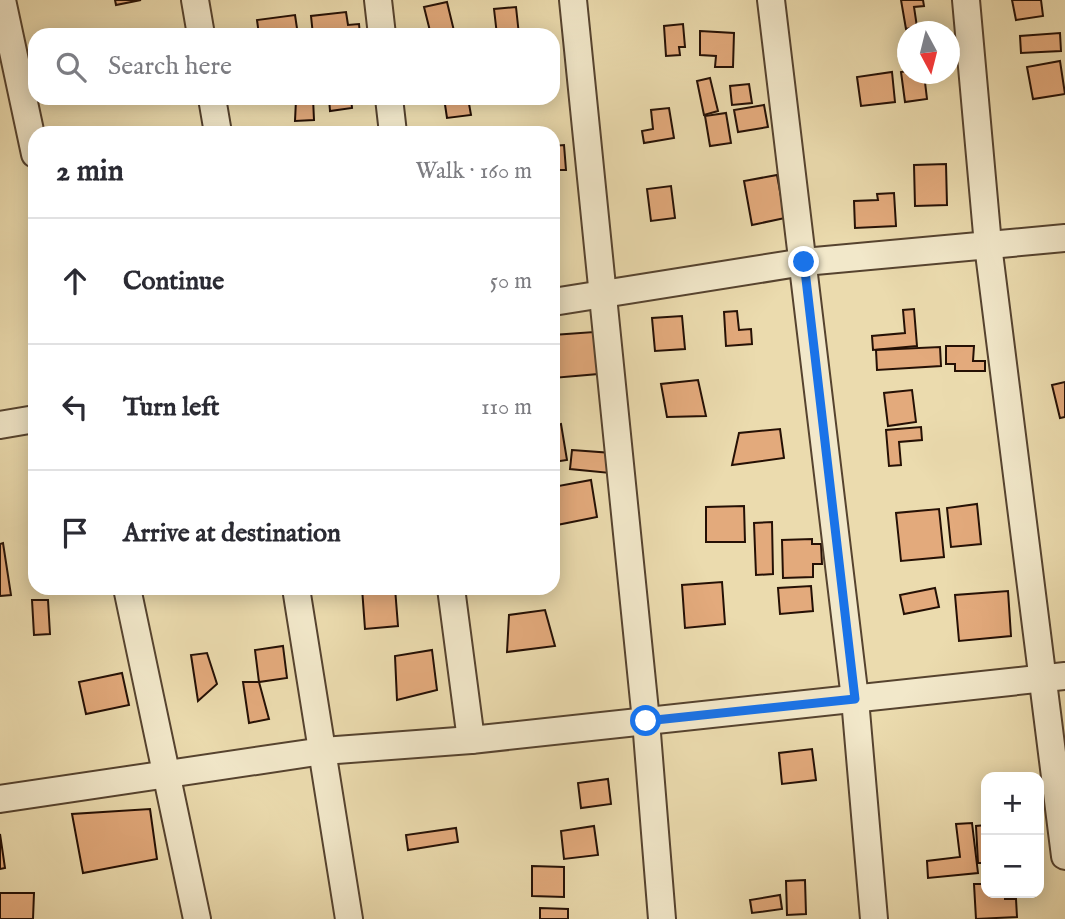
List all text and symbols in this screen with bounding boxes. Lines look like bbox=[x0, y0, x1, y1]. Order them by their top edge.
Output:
north arrow bbox=[897, 21, 960, 84]
search box bbox=[28, 28, 560, 105]
icon: search bbox=[52, 48, 90, 86]
text: Search here bbox=[108, 50, 232, 83]
text: 2 min bbox=[56, 153, 124, 191]
text: Walk · 160 m bbox=[415, 157, 532, 186]
route end bbox=[788, 246, 819, 277]
icon: ahead bbox=[56, 262, 94, 300]
text: Continue bbox=[123, 265, 224, 298]
text: 50 m bbox=[490, 267, 532, 296]
icon: left bbox=[56, 388, 94, 426]
text: Turn left bbox=[123, 391, 220, 424]
text: 110 m bbox=[481, 393, 532, 422]
icon: arrive bbox=[56, 514, 94, 552]
text: Arrive at destination bbox=[123, 517, 341, 550]
route start bbox=[630, 705, 661, 736]
map controls bbox=[981, 772, 1044, 898]
button: + bbox=[981, 772, 1044, 835]
button: − bbox=[981, 835, 1044, 898]

